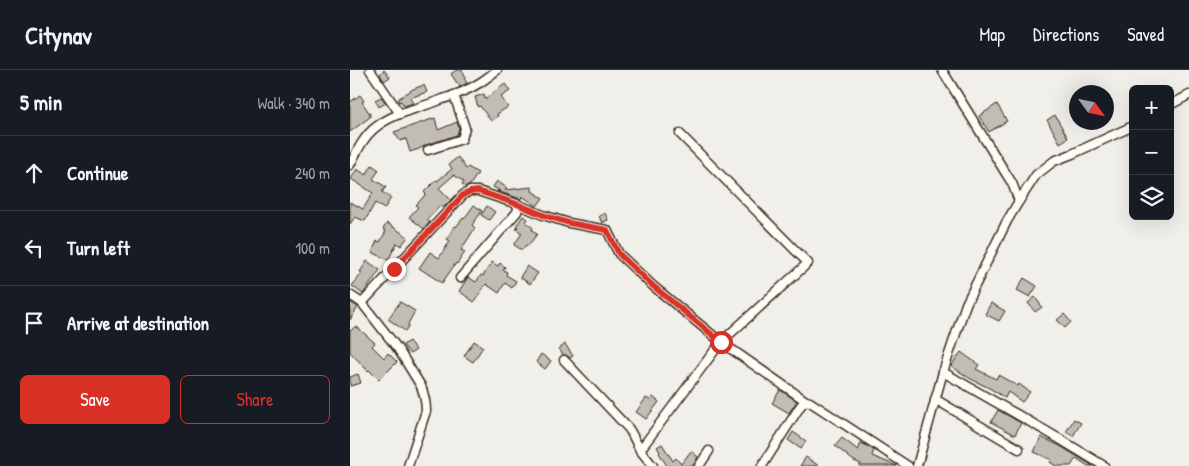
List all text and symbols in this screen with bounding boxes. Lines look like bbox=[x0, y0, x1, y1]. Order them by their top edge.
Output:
text: Citynav bbox=[25, 19, 92, 51]
text: Map bbox=[980, 22, 1005, 47]
text: Directions bbox=[1033, 22, 1099, 47]
text: Saved bbox=[1127, 22, 1164, 47]
north arrow bbox=[1069, 85, 1114, 130]
map controls bbox=[1129, 85, 1174, 220]
button: + bbox=[1129, 85, 1174, 130]
text: 5 min bbox=[20, 88, 62, 117]
text: Walk · 340 m bbox=[258, 92, 330, 114]
button: − bbox=[1129, 130, 1174, 175]
icon: ahead bbox=[20, 159, 48, 187]
text: Continue bbox=[67, 160, 128, 186]
text: 240 m bbox=[295, 162, 330, 184]
button: layers bbox=[1129, 175, 1174, 220]
icon: left bbox=[20, 234, 48, 262]
text: Turn left bbox=[67, 235, 130, 261]
text: 100 m bbox=[295, 237, 330, 259]
route end bbox=[383, 258, 406, 281]
icon: arrive bbox=[20, 309, 48, 337]
text: Arrive at destination bbox=[67, 310, 209, 336]
route start bbox=[710, 331, 733, 354]
button: Save bbox=[20, 375, 170, 424]
button: Share bbox=[180, 375, 330, 424]

